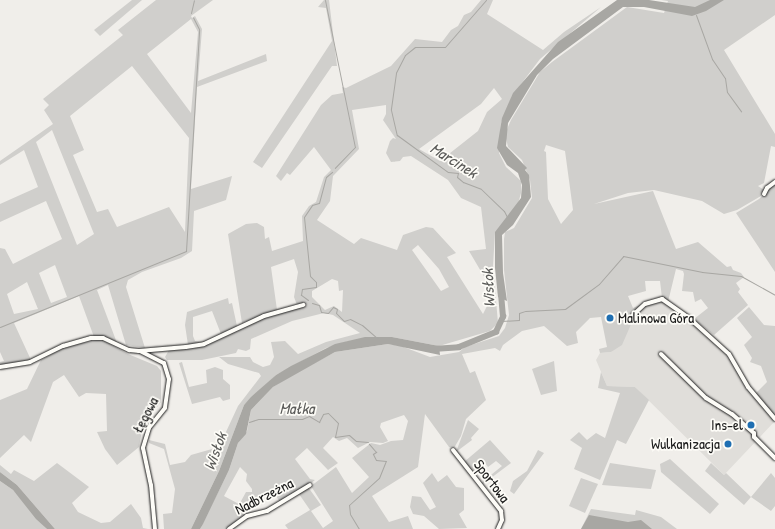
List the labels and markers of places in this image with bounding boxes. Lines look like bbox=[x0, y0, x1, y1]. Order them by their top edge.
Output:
place label: Malinowa Góra bbox=[618, 309, 694, 327]
marker: Malinowa Góra bbox=[605, 313, 615, 323]
place label: Ins-el bbox=[711, 416, 743, 434]
marker: Ins-el bbox=[746, 420, 756, 430]
place label: Wulkanizacja bbox=[651, 435, 720, 453]
marker: Wulkanizacja bbox=[723, 439, 733, 449]

